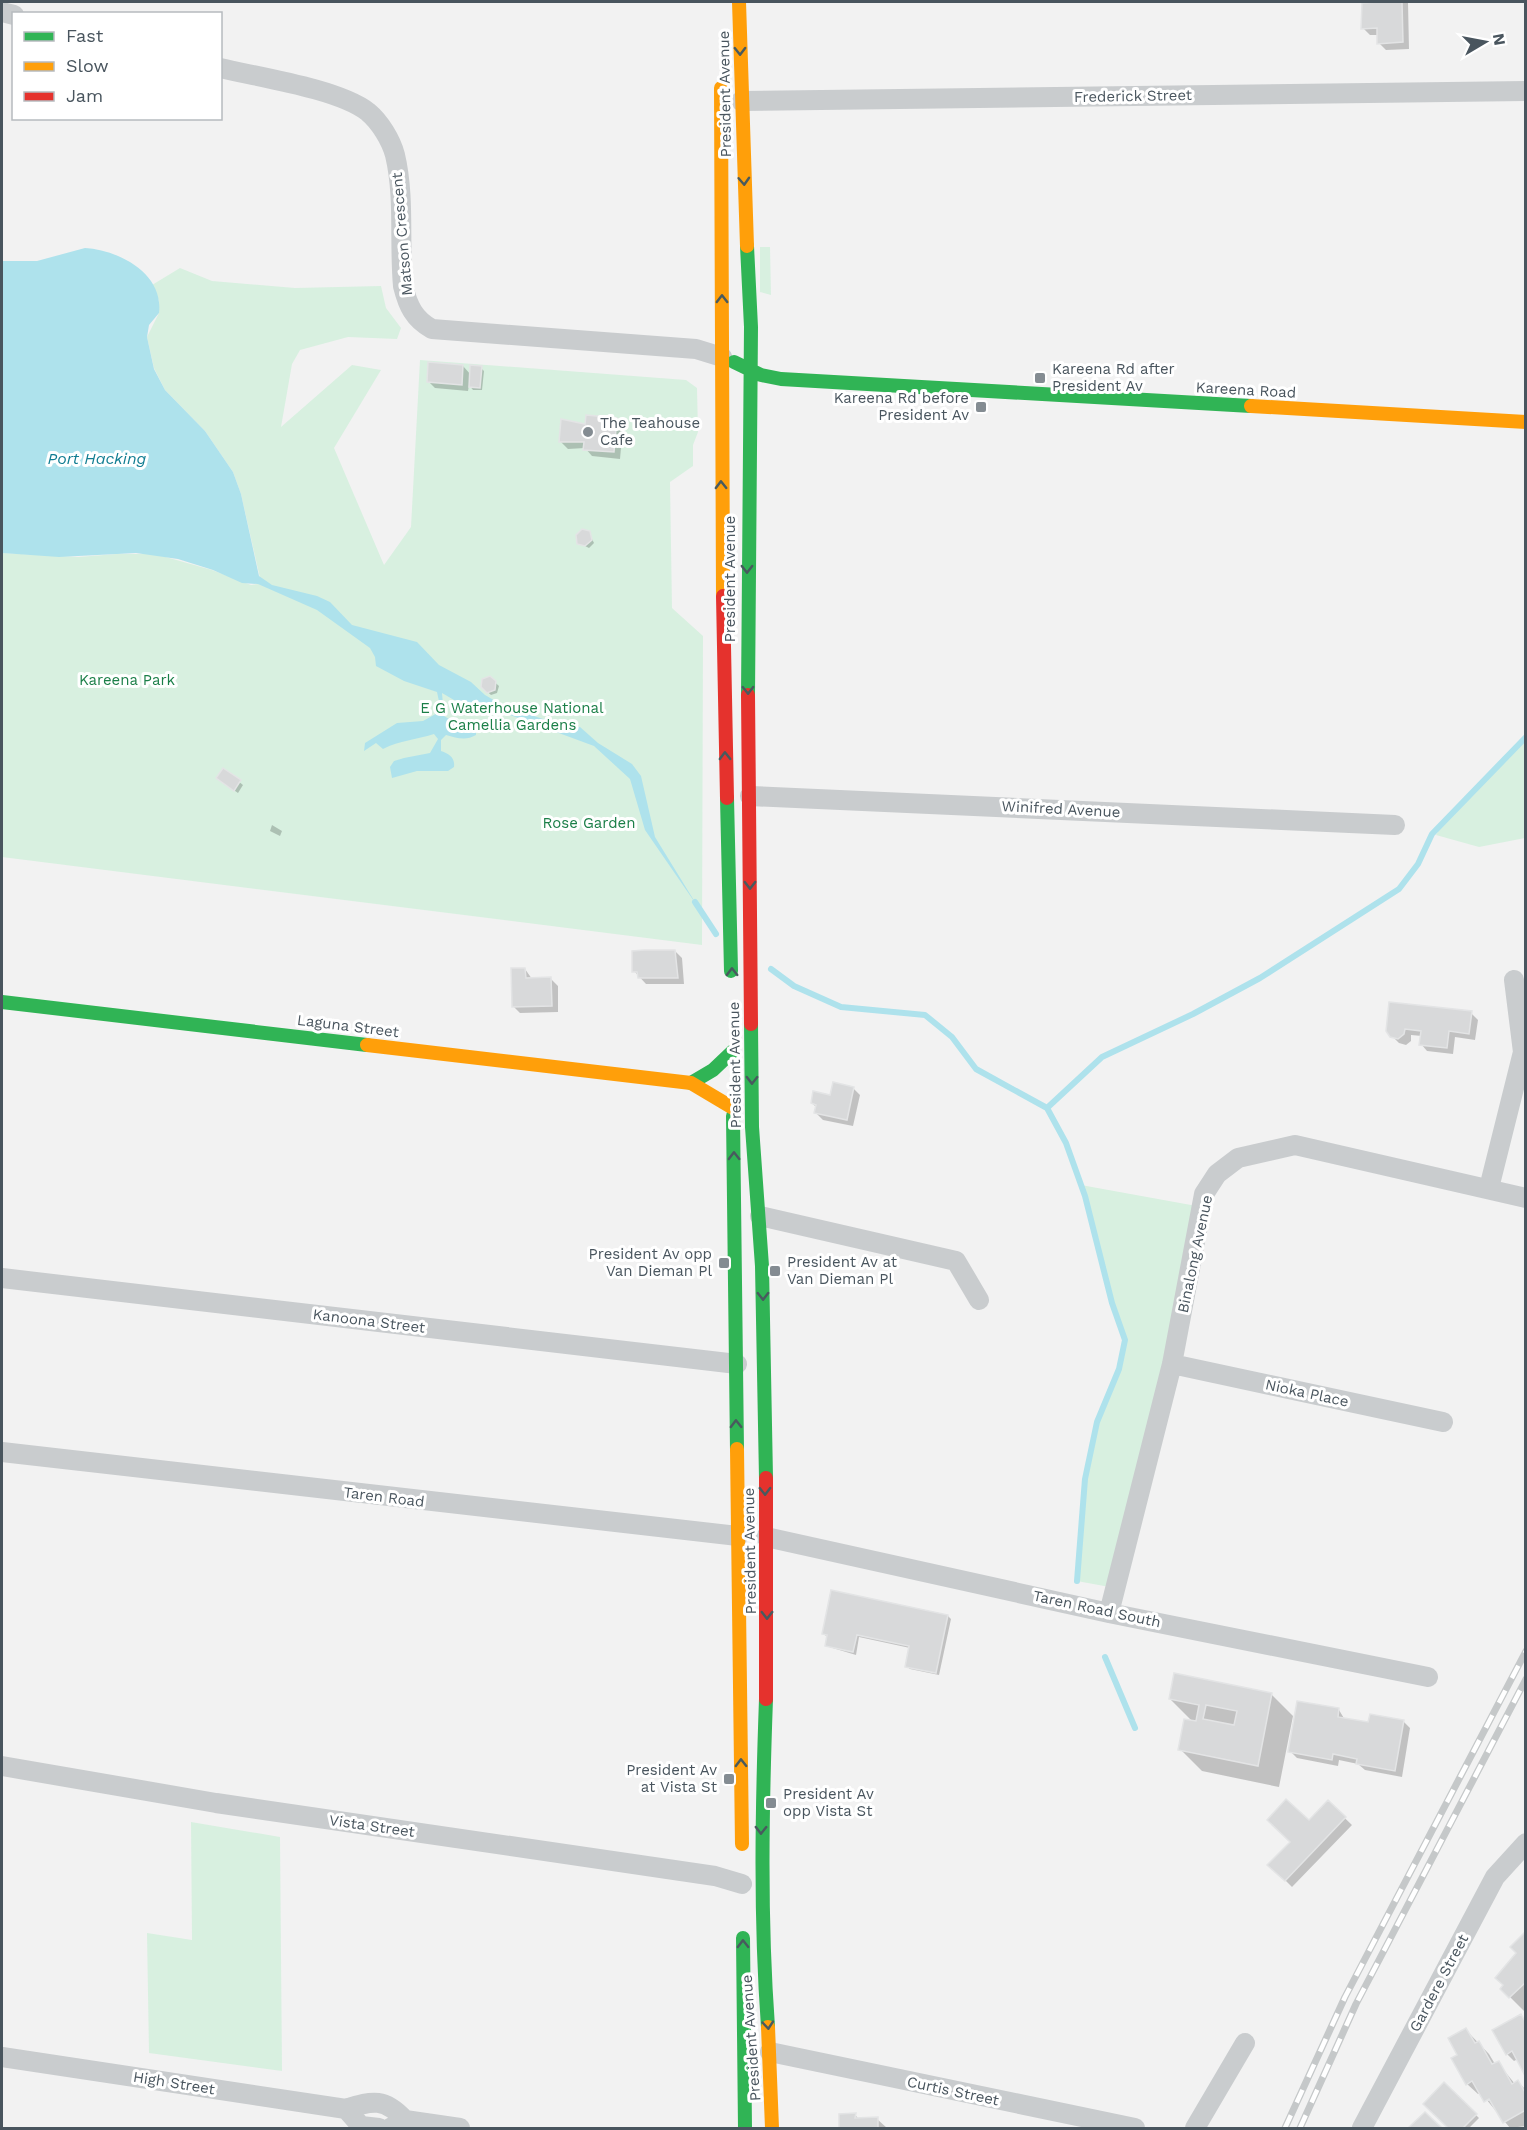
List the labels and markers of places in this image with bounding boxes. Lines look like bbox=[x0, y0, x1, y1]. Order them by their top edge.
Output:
place label: Kareena Rd after President Av bbox=[1052, 360, 1175, 395]
marker: Kareena Rd after President Av bbox=[1033, 371, 1047, 385]
place label: Kareena Rd before President Av bbox=[834, 389, 969, 424]
marker: Kareena Rd before President Av bbox=[974, 400, 988, 414]
place label: The Teahouse Cafe bbox=[600, 414, 700, 449]
marker: The Teahouse Cafe bbox=[581, 425, 595, 439]
place label: President Av opp Van Dieman Pl bbox=[589, 1245, 712, 1280]
place label: President Av at Van Dieman Pl bbox=[787, 1253, 898, 1288]
marker: President Av opp Van Dieman Pl bbox=[717, 1256, 731, 1270]
marker: President Av at Van Dieman Pl bbox=[768, 1264, 782, 1278]
place label: President Av at Vista St bbox=[626, 1761, 718, 1796]
marker: President Av at Vista St bbox=[722, 1772, 736, 1786]
place label: President Av opp Vista St bbox=[783, 1785, 874, 1820]
marker: President Av opp Vista St bbox=[764, 1796, 778, 1810]

